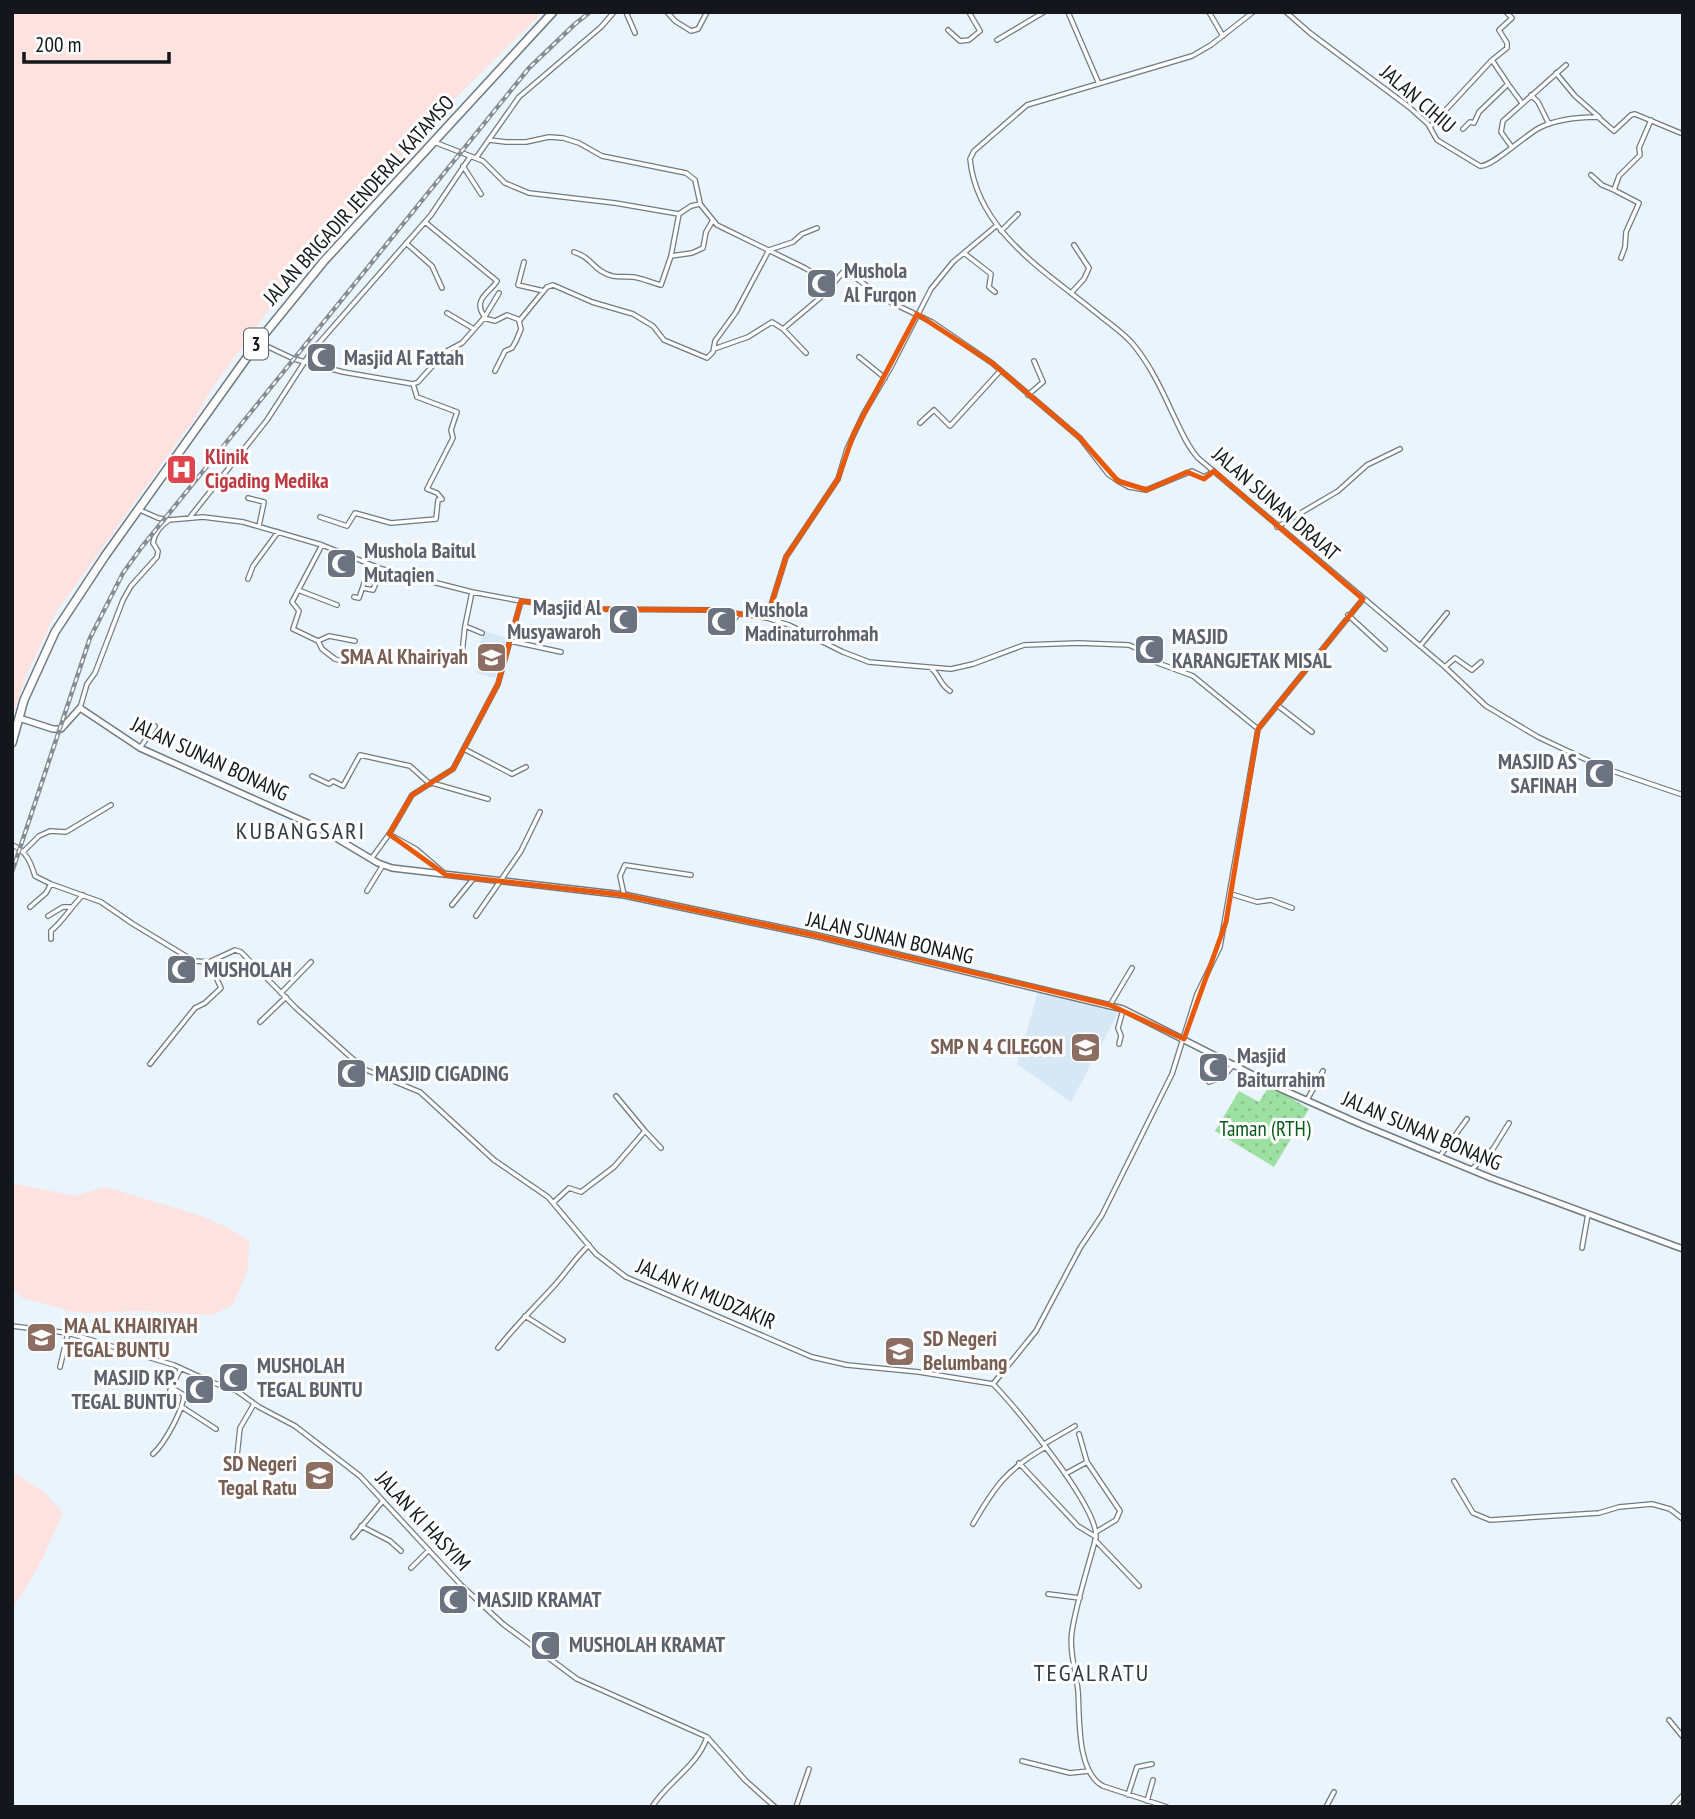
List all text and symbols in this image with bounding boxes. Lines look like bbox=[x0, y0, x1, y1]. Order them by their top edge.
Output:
scale bar bbox=[24, 21, 170, 65]
text: 200 m bbox=[35, 31, 81, 58]
street label: JALAN CIHIU bbox=[1374, 58, 1462, 139]
street label: JALAN BRIGADIR JENDERAL KATAMSO bbox=[257, 89, 460, 311]
place label: Mushola Al Furqon bbox=[843, 257, 916, 308]
mosque icon: Mushola Al Furqon bbox=[804, 266, 838, 300]
road number: 3 bbox=[244, 328, 268, 360]
mosque icon: Masjid Al Fattah bbox=[304, 341, 338, 375]
place label: Masjid Al Fattah bbox=[344, 344, 464, 371]
street label: JALAN SUNAN DRAJAT bbox=[1206, 440, 1346, 567]
place label: Klinik Cigading Medika bbox=[205, 443, 329, 494]
hospital icon: Klinik Cigading Medika bbox=[165, 452, 199, 486]
place label: Mushola Baitul Mutaqien bbox=[364, 537, 477, 588]
mosque icon: Mushola Baitul Mutaqien bbox=[324, 546, 358, 580]
place label: Masjid Al Musyawaroh bbox=[507, 594, 602, 645]
place label: Mushola Madinaturrohmah bbox=[745, 596, 878, 647]
mosque icon: Masjid Al Musyawaroh bbox=[607, 603, 641, 637]
mosque icon: Mushola Madinaturrohmah bbox=[705, 605, 739, 639]
place label: MASJID KARANGJETAK MISAL bbox=[1172, 623, 1332, 674]
mosque icon: MASJID KARANGJETAK MISAL bbox=[1132, 632, 1166, 666]
school or university icon: SMA Al Khairiyah bbox=[474, 640, 508, 674]
place label: SMA Al Khairiyah bbox=[340, 643, 468, 670]
street label: JALAN SUNAN BONANG bbox=[126, 710, 293, 807]
place label: MASJID AS SAFINAH bbox=[1498, 748, 1577, 799]
mosque icon: MASJID AS SAFINAH bbox=[1583, 757, 1617, 791]
district label: KUBANGSARI bbox=[236, 815, 366, 846]
street label: JALAN SUNAN BONANG bbox=[803, 905, 976, 970]
mosque icon: MUSHOLAH bbox=[164, 953, 198, 987]
place label: MUSHOLAH bbox=[204, 956, 292, 983]
school or university icon: SMP N 4 CILEGON bbox=[1069, 1030, 1103, 1064]
place label: SMP N 4 CILEGON bbox=[930, 1033, 1063, 1060]
place label: Masjid Baiturrahim bbox=[1237, 1042, 1325, 1093]
mosque icon: Masjid Baiturrahim bbox=[1197, 1051, 1231, 1085]
mosque icon: MASJID CIGADING bbox=[335, 1057, 369, 1091]
place label: MASJID CIGADING bbox=[375, 1060, 509, 1087]
street label: JALAN SUNAN BONANG bbox=[1337, 1084, 1506, 1176]
park label: Taman (RTH) bbox=[1219, 1115, 1311, 1142]
street label: JALAN KI MUDZAKIR bbox=[632, 1252, 780, 1335]
place label: MA AL KHAIRIYAH TEGAL BUNTU bbox=[64, 1312, 198, 1363]
school or university icon: MA AL KHAIRIYAH TEGAL BUNTU bbox=[24, 1321, 58, 1355]
place label: SD Negeri Belumbang bbox=[923, 1325, 1007, 1376]
school or university icon: SD Negeri Belumbang bbox=[883, 1334, 917, 1368]
place label: MUSHOLAH TEGAL BUNTU bbox=[257, 1352, 363, 1403]
mosque icon: MUSHOLAH TEGAL BUNTU bbox=[217, 1361, 251, 1395]
place label: MASJID KP. TEGAL BUNTU bbox=[71, 1364, 177, 1415]
mosque icon: MASJID KP. TEGAL BUNTU bbox=[183, 1373, 217, 1407]
place label: SD Negeri Tegal Ratu bbox=[218, 1450, 297, 1501]
school or university icon: SD Negeri Tegal Ratu bbox=[303, 1459, 337, 1493]
street label: JALAN KI HASYIM bbox=[369, 1464, 477, 1576]
mosque icon: MASJID KRAMAT bbox=[437, 1583, 471, 1617]
place label: MASJID KRAMAT bbox=[477, 1586, 601, 1613]
mosque icon: MUSHOLAH KRAMAT bbox=[529, 1628, 563, 1662]
place label: MUSHOLAH KRAMAT bbox=[569, 1631, 725, 1658]
district label: TEGALRATU bbox=[1034, 1657, 1150, 1688]

